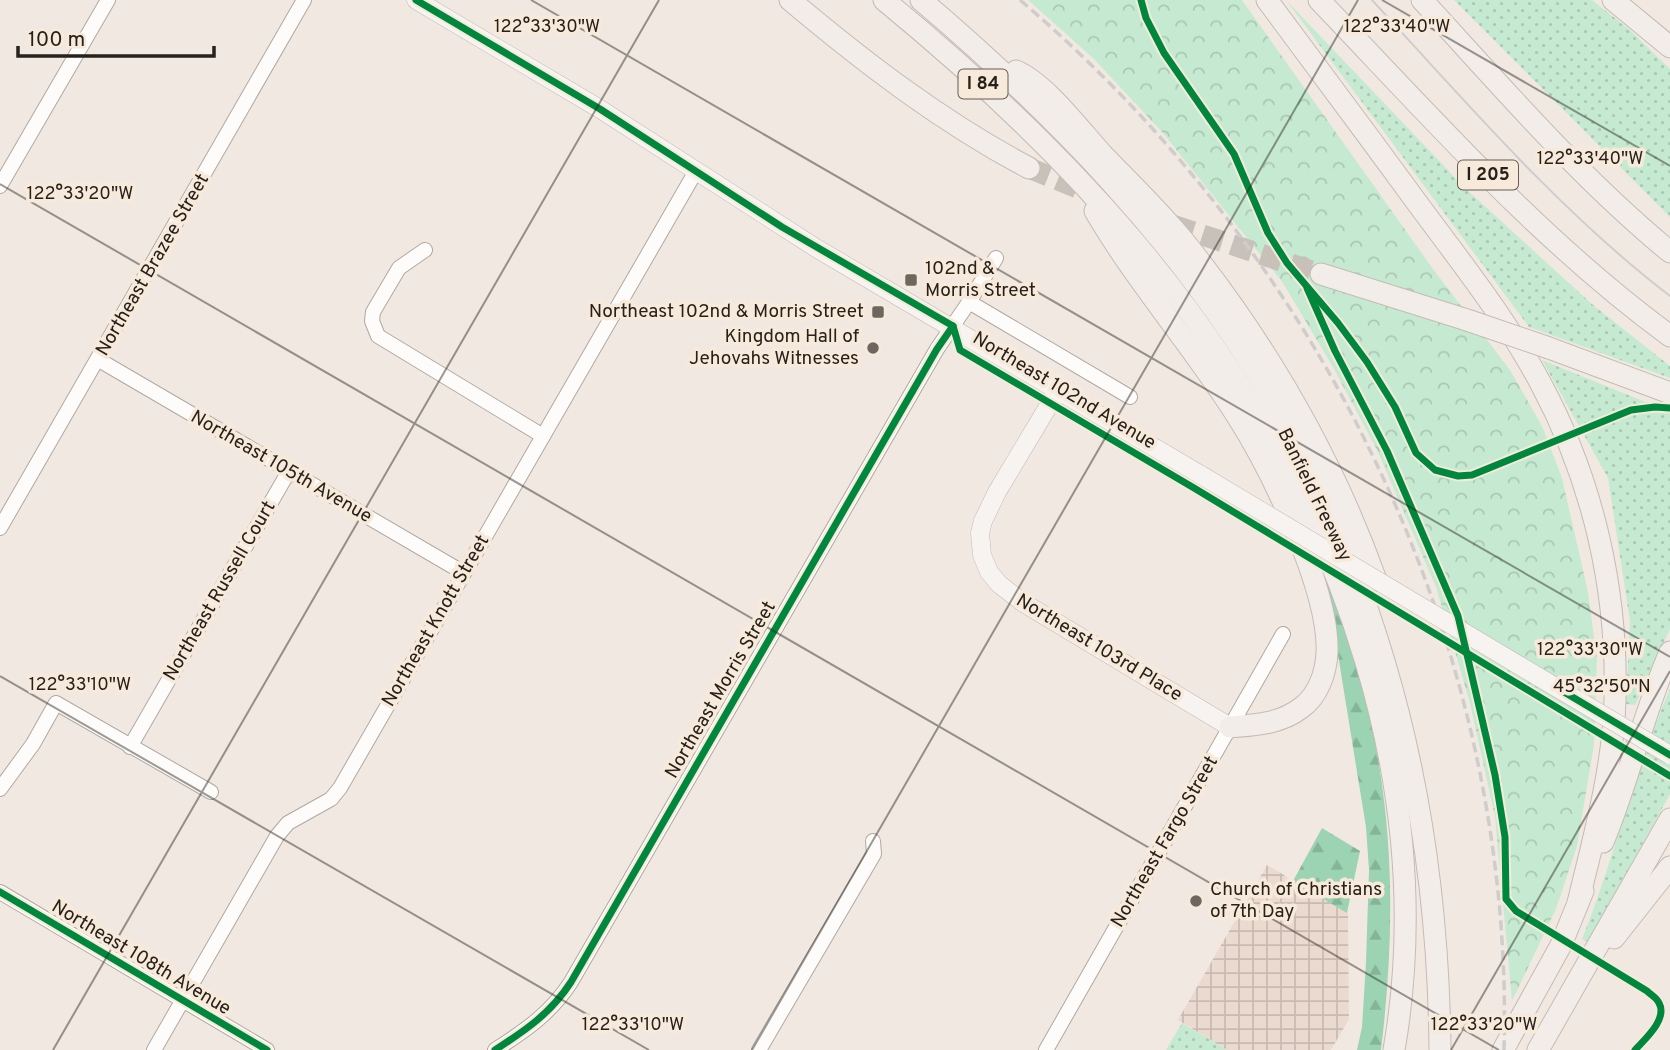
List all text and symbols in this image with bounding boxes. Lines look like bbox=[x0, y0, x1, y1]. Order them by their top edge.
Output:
scale bar bbox=[18, 14, 214, 58]
text: 122°33'30"W bbox=[494, 16, 600, 39]
text: 122°33'40"W bbox=[1344, 16, 1450, 39]
text: 100 m bbox=[28, 27, 85, 54]
road number: I 84 bbox=[958, 70, 1007, 98]
text: 122°33'40"W bbox=[1537, 148, 1643, 171]
road number: I 205 bbox=[1458, 160, 1518, 190]
street label: Northeast Brazee Street bbox=[91, 170, 215, 360]
text: 122°33'20"W bbox=[27, 183, 133, 206]
place label: 102nd & Morris Street bbox=[925, 257, 1036, 303]
marker: 102nd & Morris Street bbox=[903, 272, 919, 288]
place label: Northeast 102nd & Morris Street bbox=[589, 300, 864, 324]
marker: Northeast 102nd & Morris Street bbox=[870, 304, 886, 320]
place label: Kingdom Hall of Jehovahs Witnesses bbox=[689, 325, 860, 371]
street label: Northeast 102nd Avenue bbox=[968, 327, 1160, 455]
marker: Kingdom Hall of Jehovahs Witnesses bbox=[865, 340, 881, 356]
street label: Northeast 105th Avenue bbox=[186, 405, 376, 529]
street label: Banfield Freeway bbox=[1271, 424, 1357, 566]
street label: Northeast Russell Court bbox=[159, 497, 281, 685]
street label: Northeast Knott Street bbox=[377, 531, 495, 711]
street label: Northeast 103rd Place bbox=[1011, 589, 1187, 707]
street label: Northeast Morris Street bbox=[660, 597, 782, 783]
text: 122°33'30"W bbox=[1537, 639, 1643, 662]
text: 122°33'10"W bbox=[29, 674, 131, 697]
text: 45°32'50"N bbox=[1553, 676, 1651, 699]
street label: Northeast Fargo Street bbox=[1106, 752, 1224, 932]
place label: Church of Christians of 7th Day bbox=[1210, 878, 1382, 924]
marker: Church of Christians of 7th Day bbox=[1188, 893, 1204, 909]
street label: Northeast 108th Avenue bbox=[47, 895, 235, 1021]
text: 122°33'10"W bbox=[582, 1014, 684, 1037]
text: 122°33'20"W bbox=[1431, 1014, 1537, 1037]

